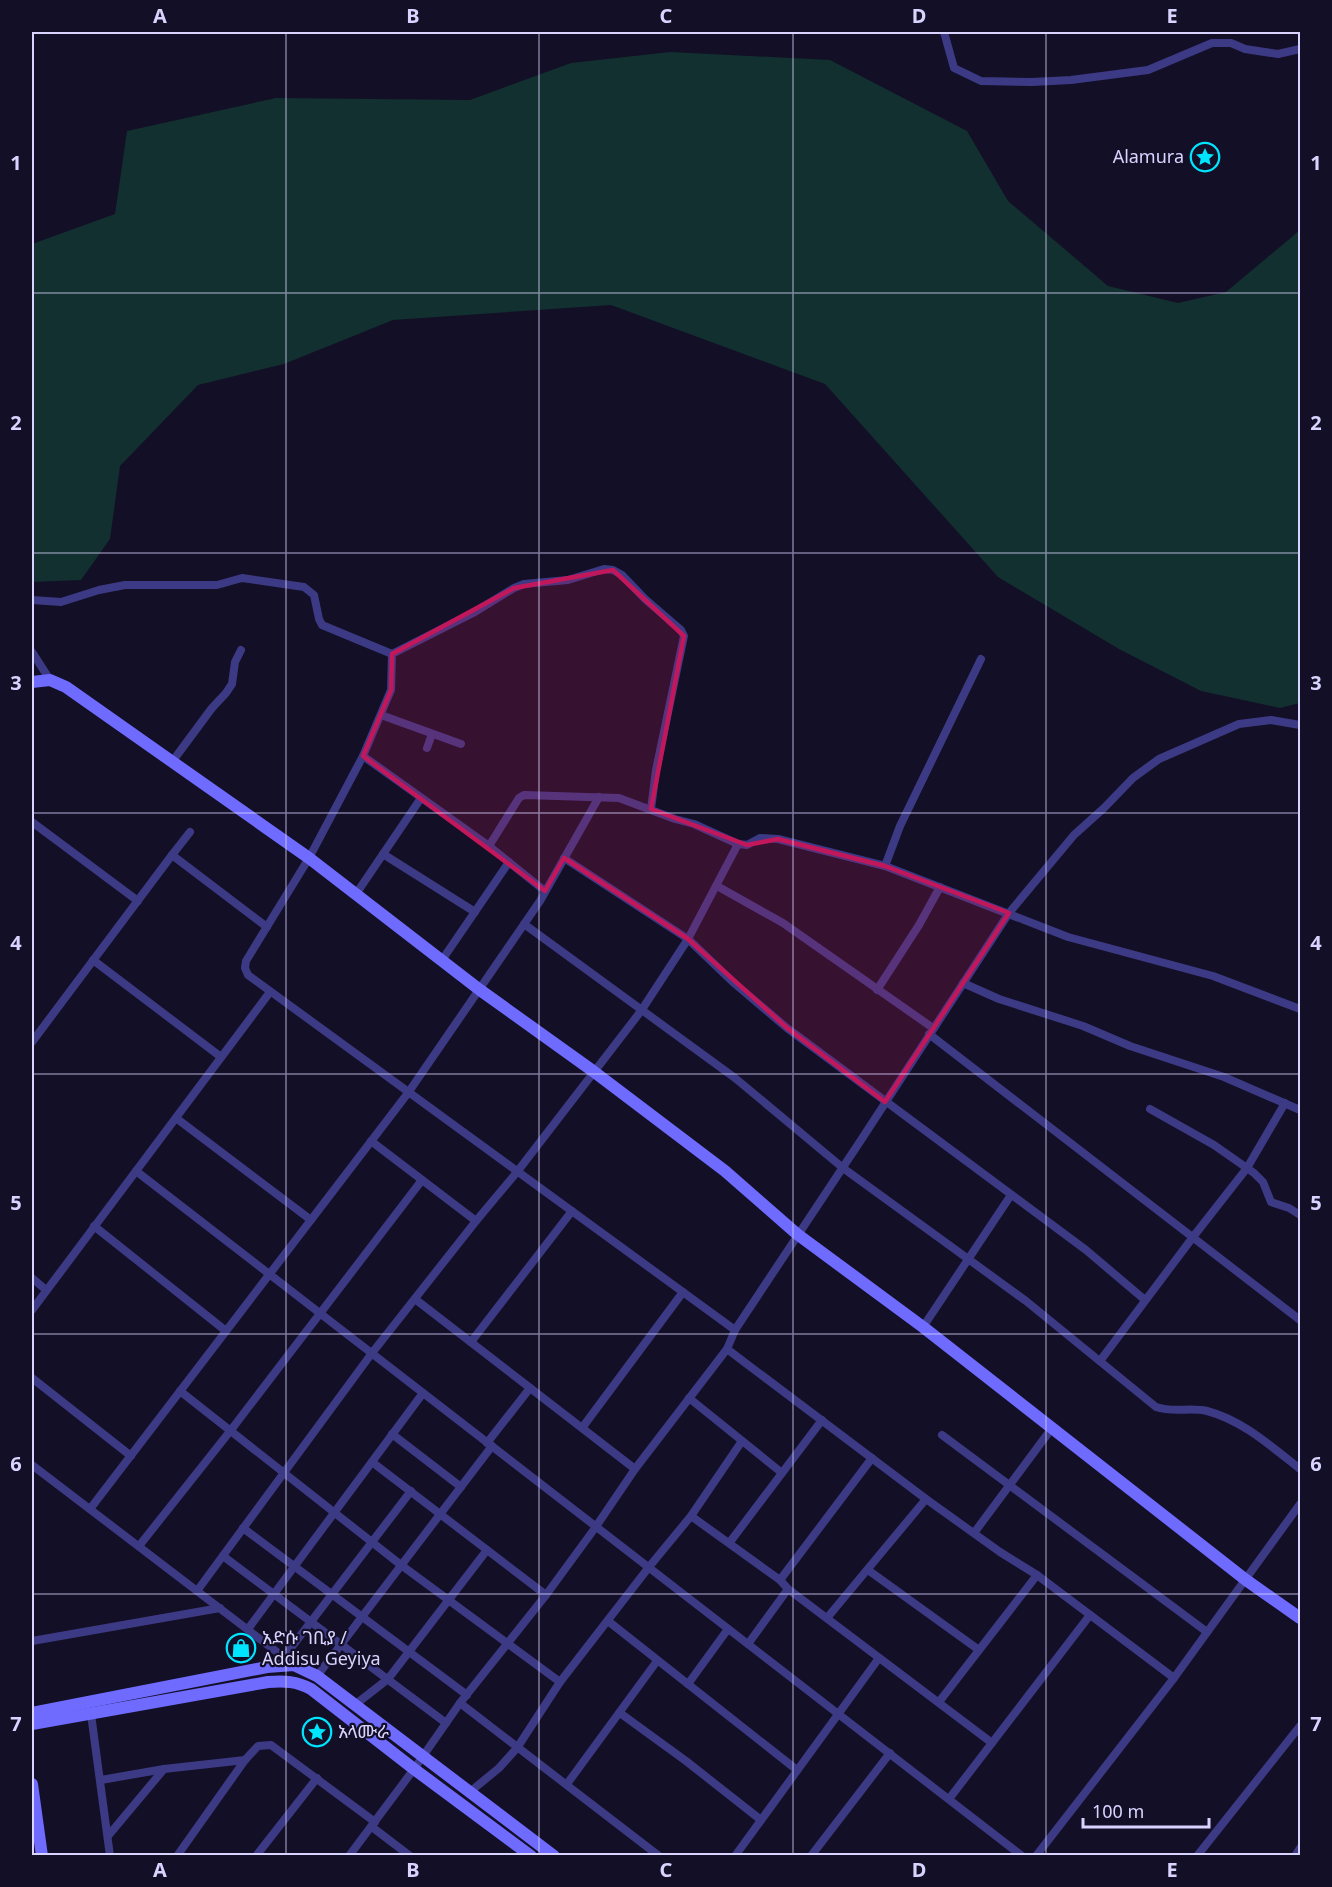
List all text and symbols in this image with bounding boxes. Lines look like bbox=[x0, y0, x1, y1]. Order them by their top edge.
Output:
text: A bbox=[153, 2, 167, 29]
text: B bbox=[406, 2, 420, 29]
text: C bbox=[660, 2, 673, 29]
text: D bbox=[912, 2, 926, 29]
text: E bbox=[1166, 2, 1178, 29]
place icon: Alamura bbox=[1189, 141, 1221, 173]
place label: Alamura bbox=[1113, 144, 1184, 168]
text: 1 bbox=[10, 149, 22, 176]
text: 1 bbox=[1310, 149, 1322, 176]
text: 2 bbox=[10, 409, 22, 436]
text: 2 bbox=[1310, 409, 1322, 436]
text: 3 bbox=[10, 669, 22, 696]
text: 3 bbox=[1310, 669, 1322, 696]
text: 4 bbox=[10, 929, 22, 956]
text: 4 bbox=[1310, 929, 1322, 956]
text: 5 bbox=[10, 1189, 22, 1216]
text: 5 bbox=[1310, 1189, 1322, 1216]
text: 6 bbox=[10, 1450, 22, 1477]
text: 6 bbox=[1310, 1450, 1322, 1477]
place label: አድሱ ገቢያ / Addisu Geyiya bbox=[262, 1625, 381, 1670]
shop icon: አድሱ ገቢያ / Addisu Geyiya bbox=[225, 1632, 257, 1664]
text: 7 bbox=[10, 1710, 22, 1737]
text: 7 bbox=[1310, 1710, 1322, 1737]
place icon: አላሙራ bbox=[301, 1716, 333, 1748]
place label: አላሙራ bbox=[338, 1719, 389, 1743]
scale bar bbox=[1083, 1791, 1209, 1829]
text: 100 m bbox=[1092, 1799, 1144, 1823]
text: A bbox=[153, 1856, 167, 1883]
text: B bbox=[406, 1856, 420, 1883]
text: C bbox=[660, 1856, 673, 1883]
text: D bbox=[912, 1856, 926, 1883]
text: E bbox=[1166, 1856, 1178, 1883]

